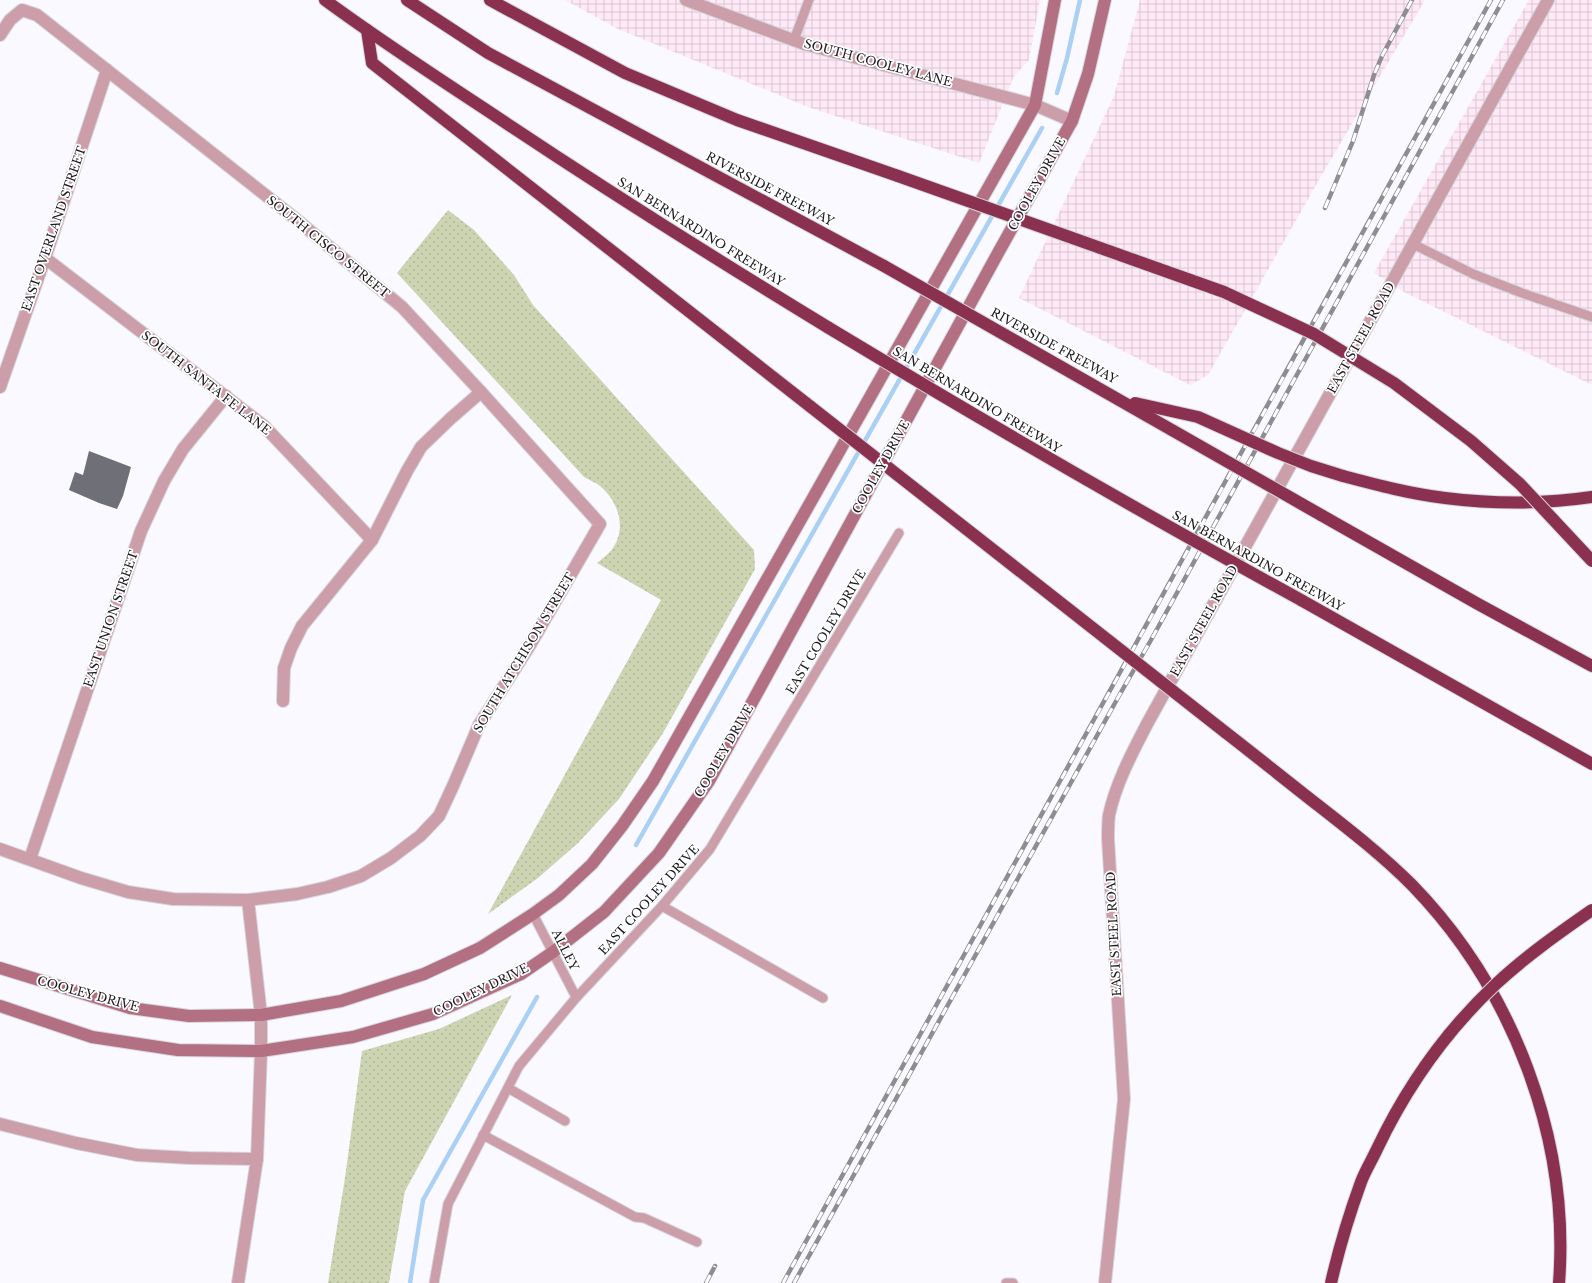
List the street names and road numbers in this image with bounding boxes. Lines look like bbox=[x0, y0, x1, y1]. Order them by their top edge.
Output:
street label: SOUTH COOLEY LANE bbox=[803, 36, 954, 90]
street label: COOLEY DRIVE bbox=[1005, 134, 1069, 233]
street label: EAST OVERLAND STREET bbox=[18, 144, 89, 313]
street label: RIVERSIDE FREEWAY bbox=[704, 148, 837, 229]
street label: SAN BERNARDINO FREEWAY bbox=[615, 174, 788, 289]
street label: SOUTH CISCO STREET bbox=[264, 192, 393, 301]
street label: EAST STEEL ROAD bbox=[1324, 279, 1397, 396]
street label: RIVERSIDE FREEWAY bbox=[988, 304, 1120, 387]
street label: SOUTH SANTA FE LANE bbox=[139, 328, 274, 438]
street label: SAN BERNARDINO FREEWAY bbox=[890, 343, 1064, 456]
street label: COOLEY DRIVE bbox=[849, 417, 913, 516]
street label: SAN BERNARDINO FREEWAY bbox=[1170, 507, 1347, 614]
street label: EAST UNION STREET bbox=[80, 548, 141, 689]
street label: EAST STEEL ROAD bbox=[1167, 562, 1240, 679]
street label: EAST COOLEY DRIVE bbox=[782, 566, 869, 697]
street label: SOUTH ATCHISON STREET bbox=[470, 570, 577, 735]
street label: COOLEY DRIVE bbox=[691, 702, 756, 800]
street label: EAST COOLEY DRIVE bbox=[595, 841, 702, 958]
street label: EAST STEEL ROAD bbox=[1103, 871, 1124, 997]
street label: ALLEY bbox=[548, 926, 582, 973]
street label: COOLEY DRIVE bbox=[431, 960, 531, 1019]
street label: COOLEY DRIVE bbox=[36, 973, 141, 1014]

